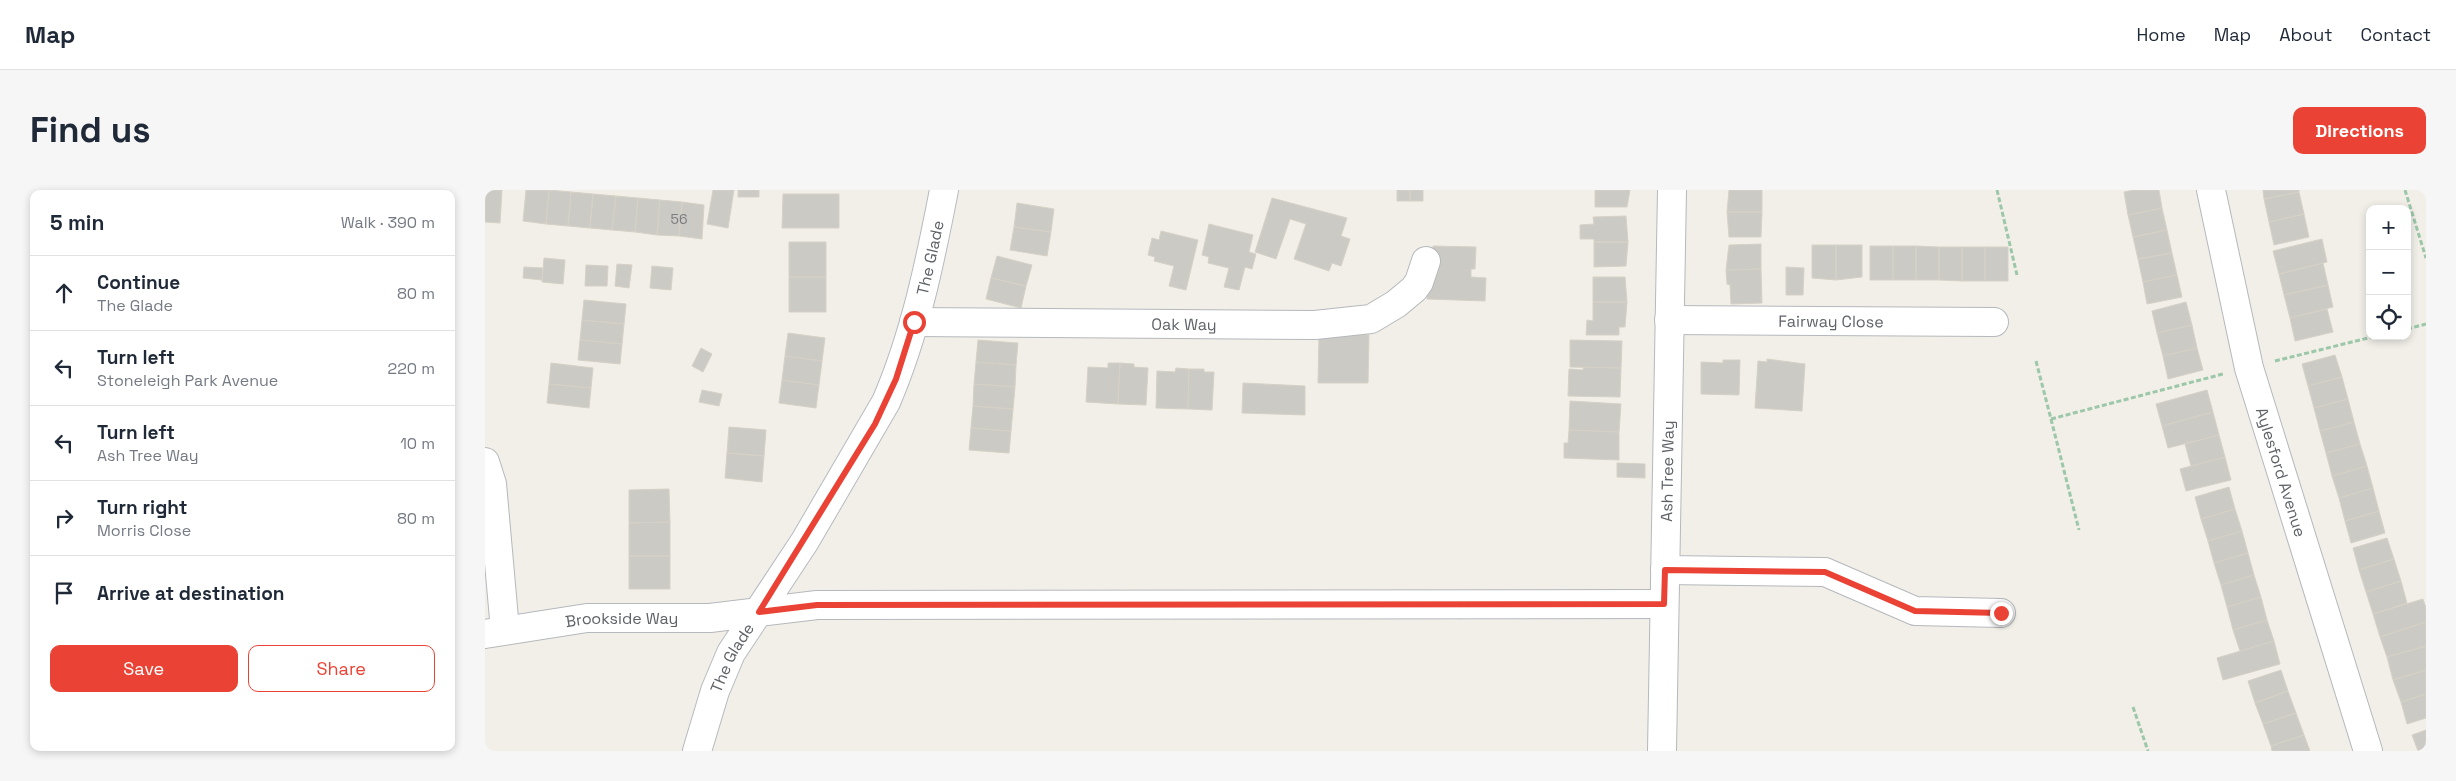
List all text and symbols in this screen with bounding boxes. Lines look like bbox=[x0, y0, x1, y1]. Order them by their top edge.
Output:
text: Map bbox=[25, 19, 75, 50]
text: Home bbox=[2137, 23, 2186, 46]
text: Map bbox=[2214, 23, 2251, 46]
text: About bbox=[2279, 23, 2333, 46]
text: Contact bbox=[2361, 23, 2431, 46]
button: Directions bbox=[2293, 107, 2426, 154]
text: Find us bbox=[30, 108, 151, 152]
map controls bbox=[2366, 205, 2411, 340]
button: + bbox=[2366, 205, 2411, 250]
text: 5 min bbox=[50, 209, 104, 236]
house number: 56 bbox=[671, 210, 687, 228]
text: Walk · 390 m bbox=[341, 212, 435, 233]
street label: The Glade bbox=[911, 218, 948, 297]
button: − bbox=[2366, 250, 2411, 295]
text: Continue bbox=[97, 270, 180, 295]
icon: ahead bbox=[50, 279, 78, 307]
text: 80 m bbox=[397, 283, 435, 304]
text: The Glade bbox=[97, 295, 173, 316]
button: locate bbox=[2366, 295, 2411, 340]
street label: Fairway Close bbox=[1778, 310, 1884, 332]
route start bbox=[903, 311, 926, 334]
street label: Oak Way bbox=[1151, 313, 1217, 335]
text: Turn left bbox=[97, 345, 175, 370]
icon: left bbox=[50, 354, 78, 382]
text: 220 m bbox=[388, 358, 435, 379]
text: Stoneleigh Park Avenue bbox=[97, 370, 278, 391]
street label: Aylesford Avenue bbox=[2251, 405, 2311, 539]
text: Turn left bbox=[97, 420, 175, 445]
street label: Ash Tree Way bbox=[1656, 420, 1678, 522]
icon: left bbox=[50, 429, 78, 457]
text: 10 m bbox=[400, 433, 435, 454]
text: Ash Tree Way bbox=[97, 445, 199, 466]
text: Turn right bbox=[97, 495, 187, 520]
icon: right bbox=[50, 504, 78, 532]
text: 80 m bbox=[397, 508, 435, 529]
text: Morris Close bbox=[97, 520, 191, 541]
icon: arrive bbox=[50, 579, 78, 607]
text: Arrive at destination bbox=[97, 581, 285, 606]
route end bbox=[1990, 602, 2013, 625]
street label: Brookside Way bbox=[564, 607, 678, 632]
street label: The Glade bbox=[705, 619, 759, 696]
button: Save bbox=[50, 645, 238, 692]
button: Share bbox=[248, 645, 435, 692]

